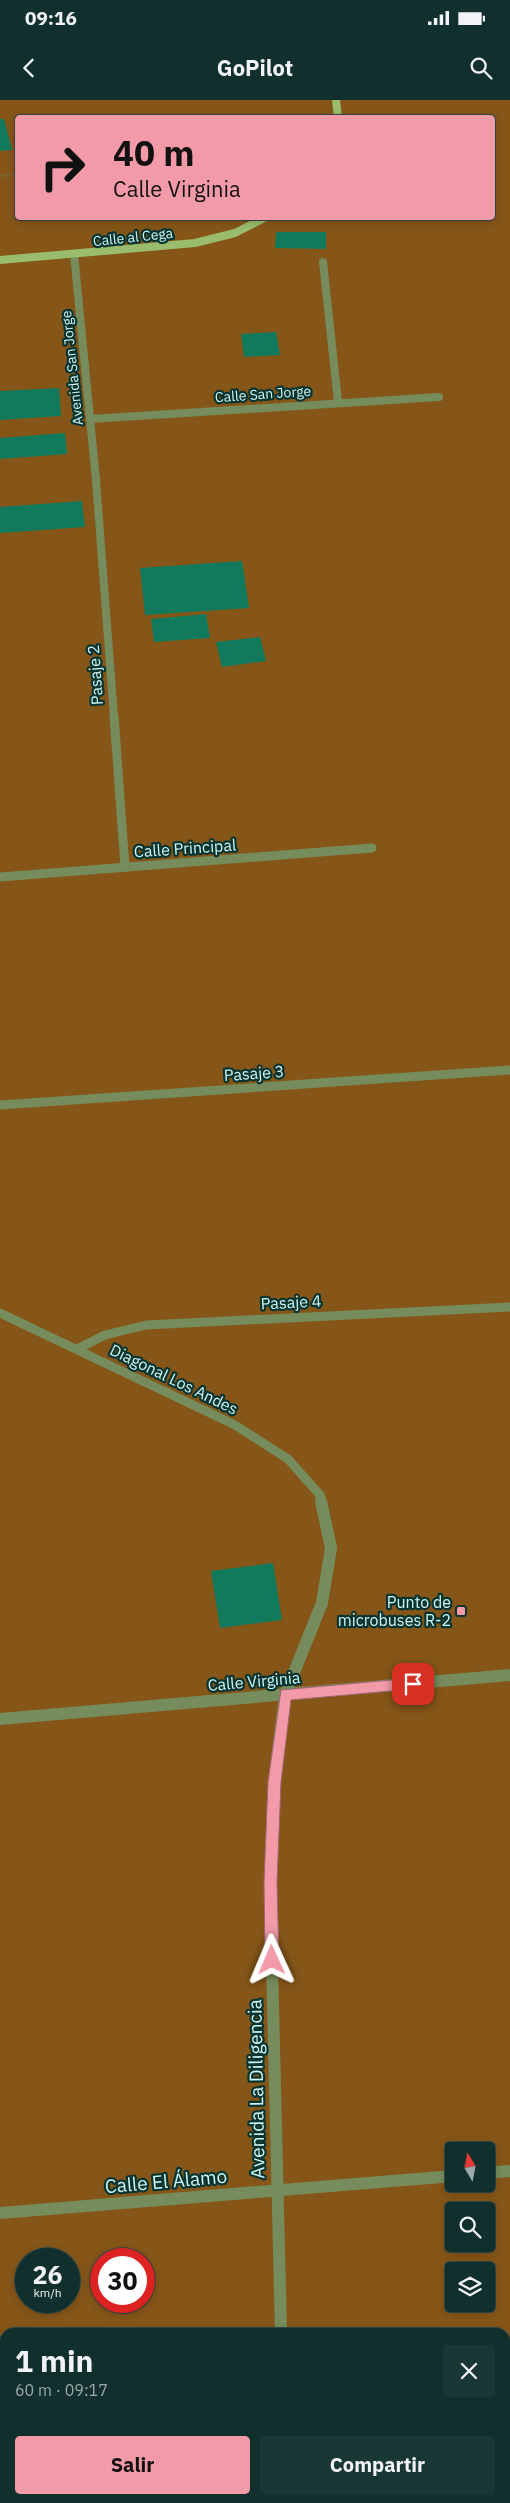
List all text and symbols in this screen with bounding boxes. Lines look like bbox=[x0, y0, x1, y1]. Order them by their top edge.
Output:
text: 09:16 bbox=[25, 6, 77, 30]
text: GoPilot bbox=[217, 53, 293, 82]
icon: back bbox=[15, 54, 43, 82]
icon: search bbox=[467, 54, 495, 82]
text: 40 m bbox=[113, 130, 195, 176]
icon: right bbox=[30, 135, 95, 200]
text: Calle Virginia bbox=[113, 174, 241, 203]
street label: Calle al Cega bbox=[92, 224, 174, 250]
street label: Avenida San Jorge bbox=[57, 309, 87, 426]
street label: Calle San Jorge bbox=[214, 382, 312, 406]
street label: Pasaje 2 bbox=[83, 644, 107, 706]
street label: Calle Principal bbox=[133, 834, 237, 862]
street label: Pasaje 3 bbox=[223, 1061, 285, 1085]
street label: Pasaje 4 bbox=[260, 1290, 322, 1314]
street label: Diagonal Los Andes bbox=[107, 1339, 241, 1419]
place label: Punto de microbuses R-2 bbox=[338, 1592, 451, 1630]
marker: Punto de microbuses R-2 bbox=[455, 1605, 467, 1617]
pin bbox=[392, 1663, 434, 1705]
street label: Calle Virginia bbox=[207, 1667, 302, 1695]
icon: arrive bbox=[399, 1670, 427, 1698]
position arrow bbox=[245, 1933, 297, 1985]
street label: Avenida La Diligencia bbox=[242, 1999, 270, 2179]
north arrow bbox=[445, 2142, 495, 2192]
map controls bbox=[445, 2142, 495, 2312]
street label: Calle El Álamo bbox=[104, 2164, 228, 2198]
button: search bbox=[445, 2202, 495, 2252]
speed limit sign: 30 bbox=[90, 2248, 155, 2313]
text: 26 bbox=[32, 2258, 63, 2291]
button: layers bbox=[445, 2262, 495, 2312]
text: km/h bbox=[33, 2285, 62, 2300]
text: 1 min bbox=[15, 2341, 93, 2380]
button: close bbox=[443, 2345, 495, 2397]
text: 60 m · 09:17 bbox=[15, 2380, 108, 2400]
button: Salir bbox=[15, 2436, 250, 2494]
button: Compartir bbox=[260, 2436, 495, 2494]

